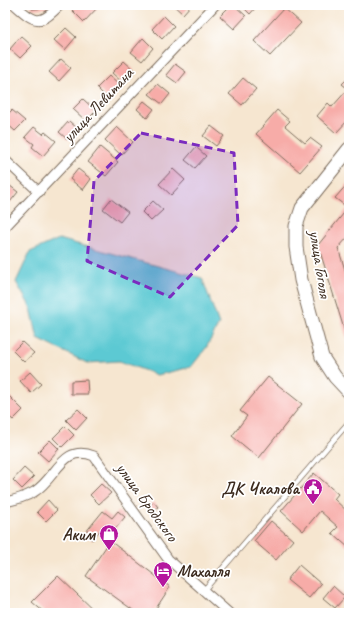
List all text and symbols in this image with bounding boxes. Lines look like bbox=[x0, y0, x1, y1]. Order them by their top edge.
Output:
street label: улица Левитана bbox=[57, 62, 139, 148]
street label: улица Гоголя bbox=[304, 228, 336, 300]
street label: улица Бродского bbox=[111, 458, 183, 546]
public building icon: ДК Чкалова bbox=[302, 477, 324, 505]
place label: ДК Чкалова bbox=[221, 478, 301, 499]
shop icon: Аким bbox=[98, 523, 120, 551]
place label: Аким bbox=[62, 524, 96, 545]
hotel icon: Махалля bbox=[152, 560, 174, 588]
place label: Махалля bbox=[177, 561, 231, 582]

